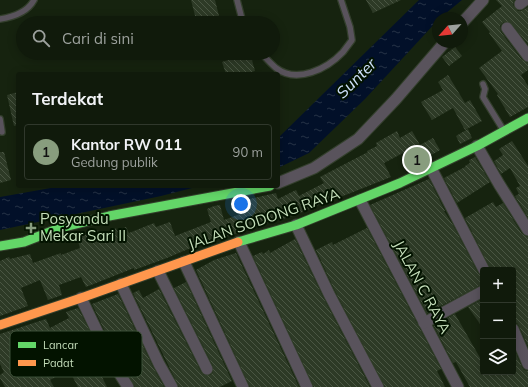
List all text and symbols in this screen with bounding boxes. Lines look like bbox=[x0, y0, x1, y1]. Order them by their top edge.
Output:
north arrow bbox=[432, 12, 468, 48]
search box bbox=[16, 16, 280, 60]
icon: search bbox=[30, 27, 52, 49]
text: Cari di sini bbox=[62, 29, 134, 48]
water label: Sunter bbox=[332, 53, 381, 102]
text: Terdekat bbox=[32, 88, 103, 109]
text: Kantor RW 011 bbox=[71, 135, 182, 154]
text: 1 bbox=[42, 144, 50, 160]
text: 90 m bbox=[233, 144, 263, 160]
pin: 1 bbox=[404, 145, 430, 175]
text: Gedung publik bbox=[71, 154, 158, 170]
street label: JALAN SODONG RAYA bbox=[185, 184, 342, 253]
your location bbox=[231, 194, 251, 214]
place label: Posyandu Mekar Sari II bbox=[40, 209, 126, 245]
marker: Posyandu Mekar Sari II bbox=[25, 222, 37, 234]
street label: JALAN C RAYA bbox=[390, 237, 455, 337]
map controls bbox=[480, 267, 516, 375]
button: + bbox=[480, 267, 516, 303]
button: − bbox=[480, 303, 516, 339]
legend bbox=[10, 331, 142, 377]
text: Lancar bbox=[43, 338, 78, 352]
button: layers bbox=[480, 339, 516, 375]
text: Padat bbox=[43, 356, 74, 370]

